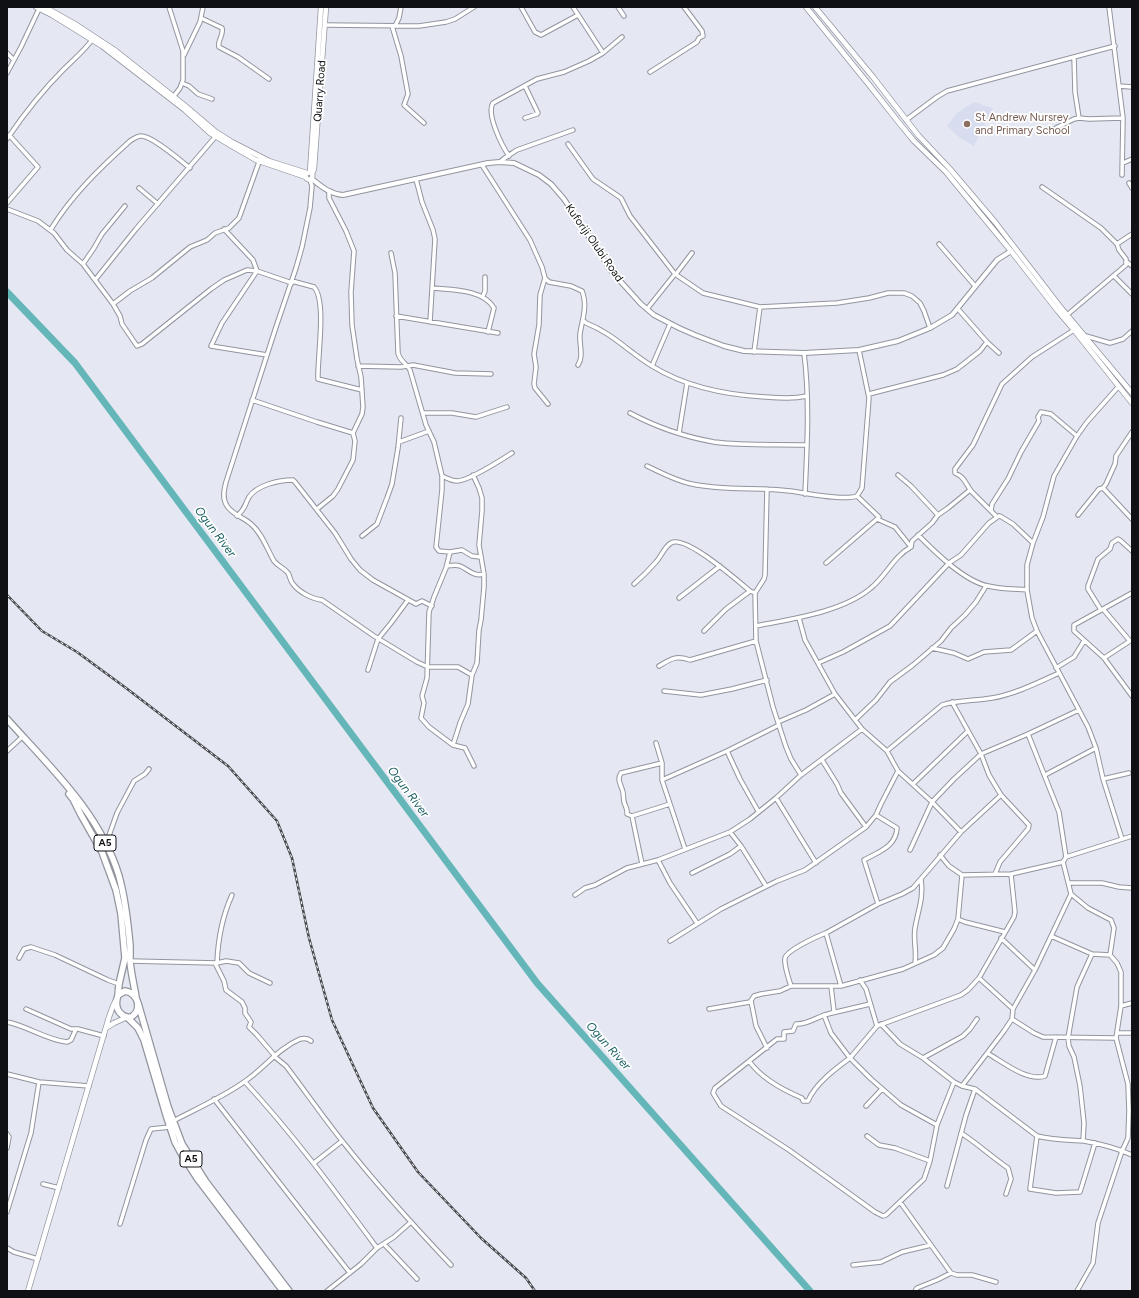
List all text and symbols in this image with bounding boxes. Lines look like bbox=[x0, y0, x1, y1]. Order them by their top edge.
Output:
street label: Quarry Road bbox=[311, 60, 329, 122]
place label: St Andrew Nursrey and Primary School bbox=[975, 111, 1070, 137]
marker: St Andrew Nursrey and Primary School bbox=[962, 119, 972, 129]
street label: Kuforiji Olubi Road bbox=[562, 202, 626, 284]
water label: Ogun River bbox=[191, 504, 239, 560]
water label: Ogun River bbox=[384, 764, 432, 820]
road number: A5 bbox=[94, 835, 116, 851]
water label: Ogun River bbox=[583, 1019, 633, 1073]
road number: A5 bbox=[180, 1151, 202, 1167]

